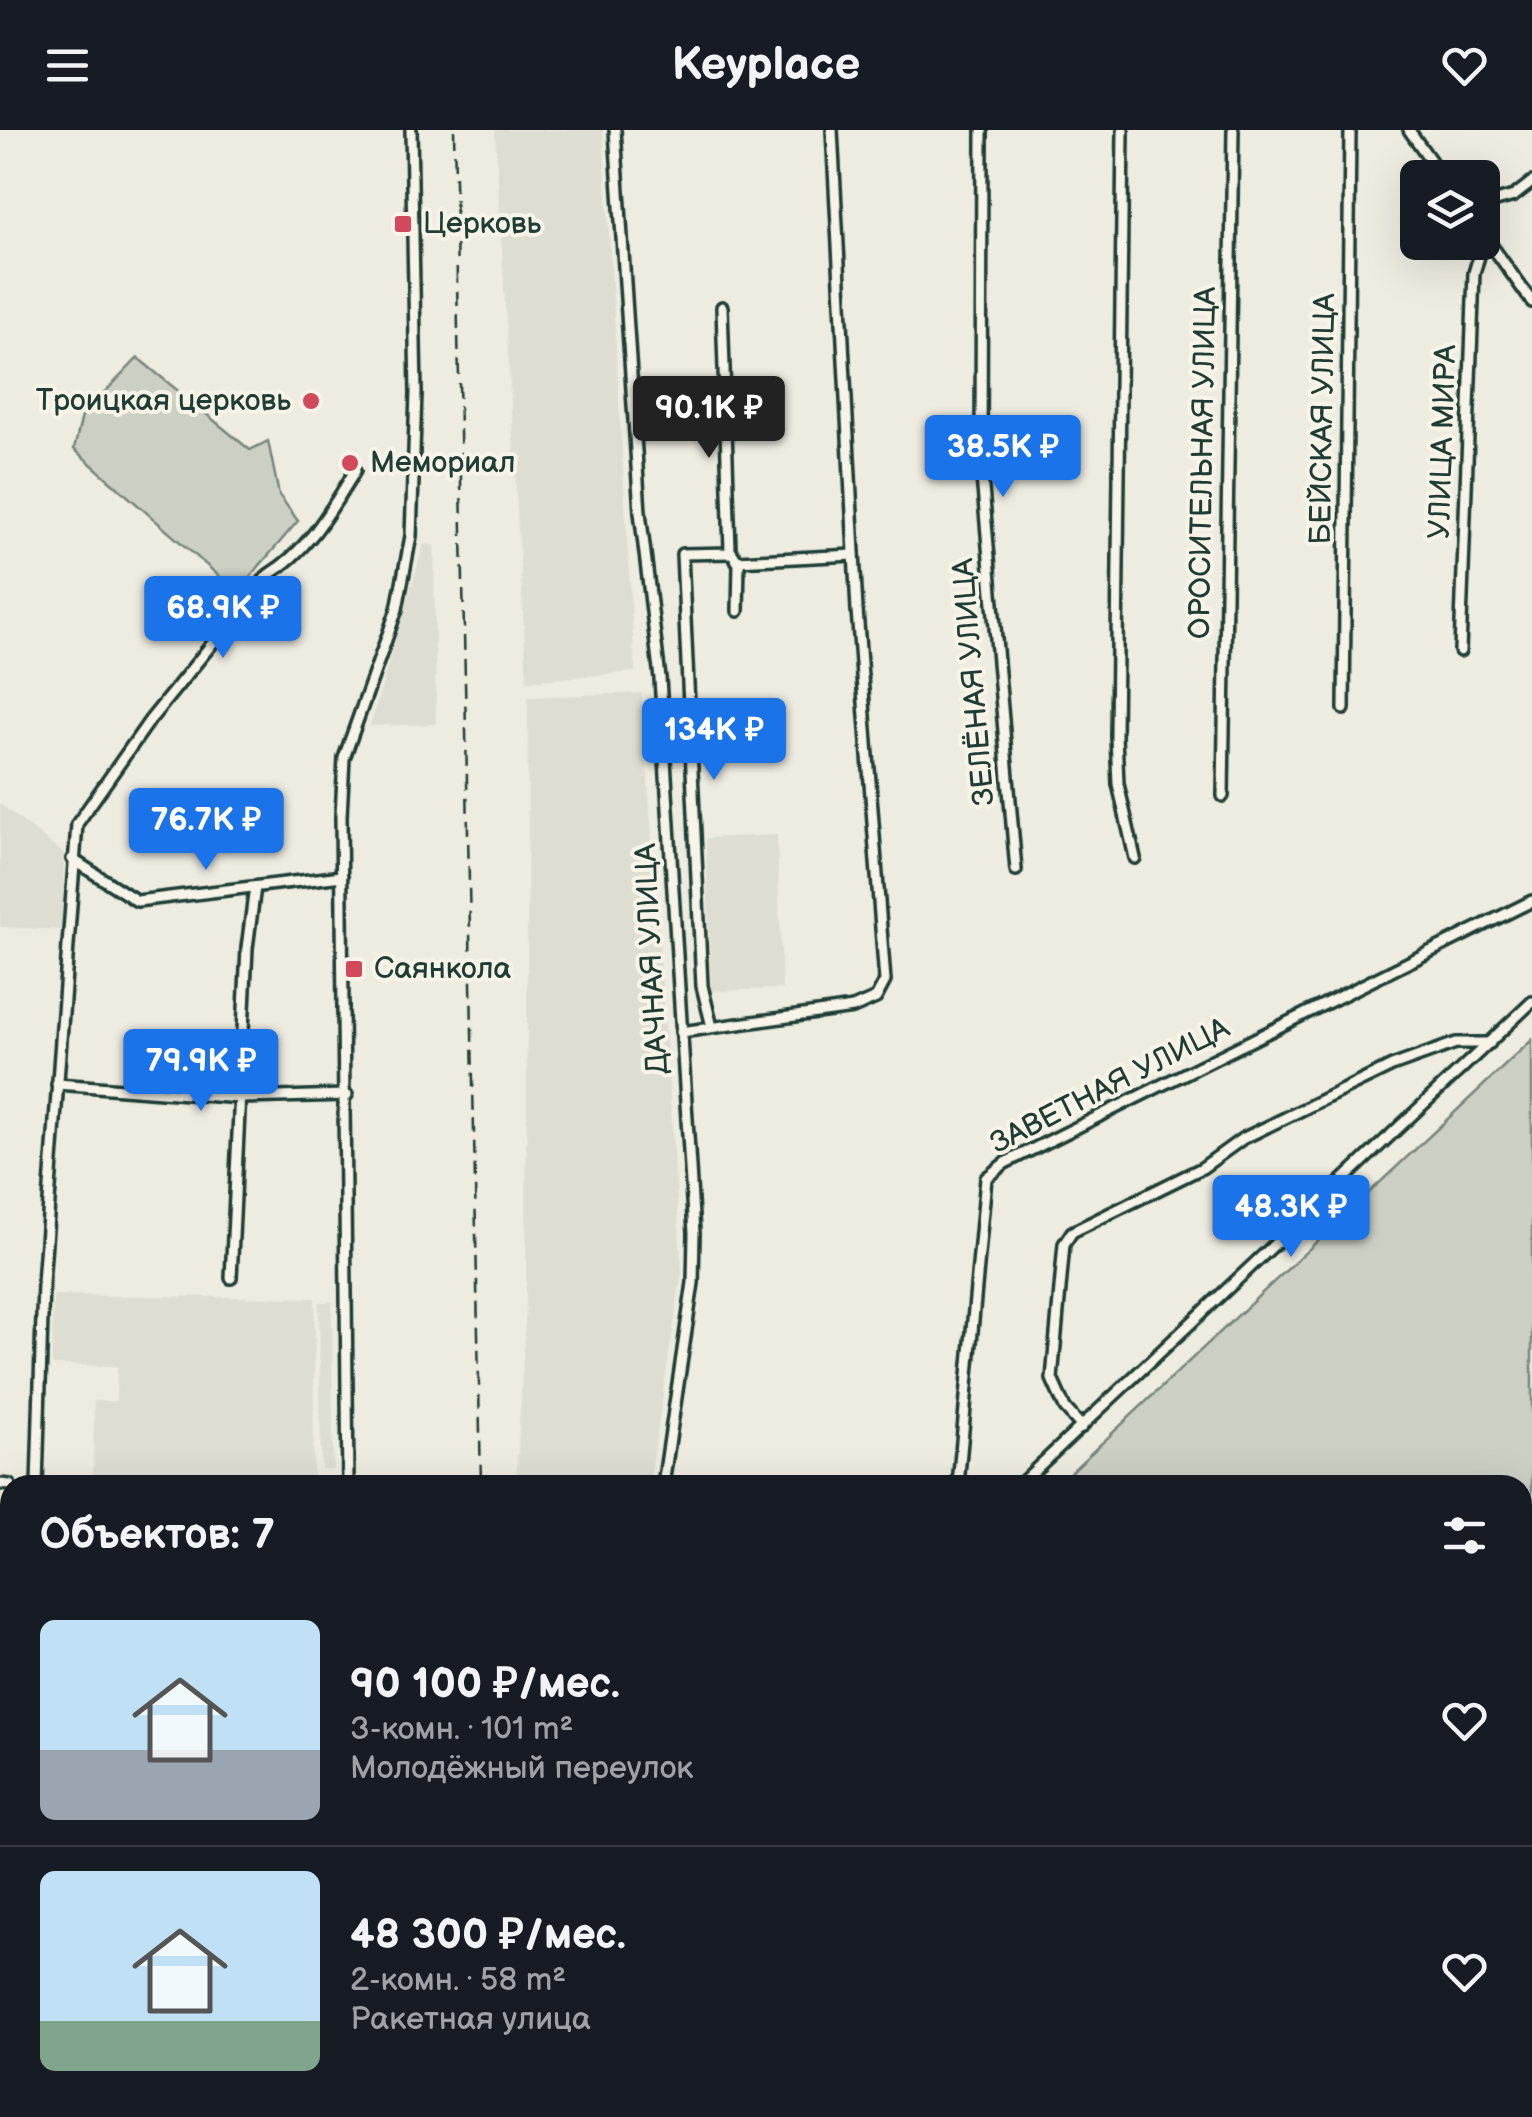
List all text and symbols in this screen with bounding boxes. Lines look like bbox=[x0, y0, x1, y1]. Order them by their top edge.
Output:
icon: menu bbox=[40, 38, 95, 93]
text: Keyplace bbox=[672, 38, 860, 93]
icon: heart bbox=[1437, 38, 1492, 93]
map controls bbox=[1400, 160, 1500, 260]
button: layers bbox=[1400, 160, 1500, 260]
place label: Церковь bbox=[423, 206, 541, 242]
marker: Церковь bbox=[392, 213, 414, 235]
street label: ОРОСИТЕЛЬНАЯ УЛИЦА bbox=[1182, 286, 1224, 639]
street label: БЕЙСКАЯ УЛИЦА bbox=[1303, 292, 1343, 545]
street label: УЛИЦА МИРА bbox=[1422, 343, 1464, 540]
pin: 90.1K ₽ bbox=[617, 376, 801, 461]
place label: Троицкая церковь bbox=[36, 383, 291, 419]
text: 90.1K ₽ bbox=[655, 389, 763, 428]
marker: Троицкая церковь bbox=[300, 390, 322, 412]
pin: 38.5K ₽ bbox=[911, 415, 1095, 500]
text: 38.5K ₽ bbox=[947, 428, 1059, 467]
place label: Мемориал bbox=[370, 445, 516, 481]
marker: Мемориал bbox=[339, 452, 361, 474]
street label: ЗЕЛЁНАЯ УЛИЦА bbox=[945, 556, 1003, 807]
pin: 68.9K ₽ bbox=[131, 576, 315, 661]
text: 68.9K ₽ bbox=[166, 589, 280, 628]
pin: 134K ₽ bbox=[633, 698, 795, 783]
text: 134K ₽ bbox=[664, 711, 764, 750]
pin: 76.7K ₽ bbox=[114, 788, 298, 873]
text: 76.7K ₽ bbox=[151, 801, 261, 840]
street label: ДАЧНАЯ УЛИЦА bbox=[628, 842, 676, 1075]
place label: Саянкола bbox=[374, 951, 512, 987]
marker: Саянкола bbox=[343, 958, 365, 980]
street label: ЗАВЕТНАЯ УЛИЦА bbox=[984, 1010, 1236, 1162]
pin: 79.9K ₽ bbox=[109, 1029, 293, 1114]
text: 79.9K ₽ bbox=[145, 1042, 257, 1081]
pin: 48.3K ₽ bbox=[1199, 1175, 1383, 1260]
text: 48.3K ₽ bbox=[1235, 1188, 1347, 1227]
icon: filters bbox=[1437, 1508, 1492, 1563]
text: Объектов: 7 bbox=[40, 1510, 275, 1561]
text: 90 100 ₽/мес. bbox=[350, 1659, 620, 1710]
icon: home bbox=[120, 1660, 240, 1780]
icon: heart bbox=[1437, 1693, 1492, 1748]
text: 3-комн. · 101 m² bbox=[350, 1710, 573, 1749]
text: Молодёжный переулок bbox=[350, 1749, 693, 1788]
text: 48 300 ₽/мес. bbox=[350, 1910, 626, 1961]
icon: home bbox=[120, 1911, 240, 2031]
icon: heart bbox=[1437, 1944, 1492, 1999]
text: 2-комн. · 58 m² bbox=[350, 1961, 566, 2000]
text: Ракетная улица bbox=[350, 2000, 591, 2039]

